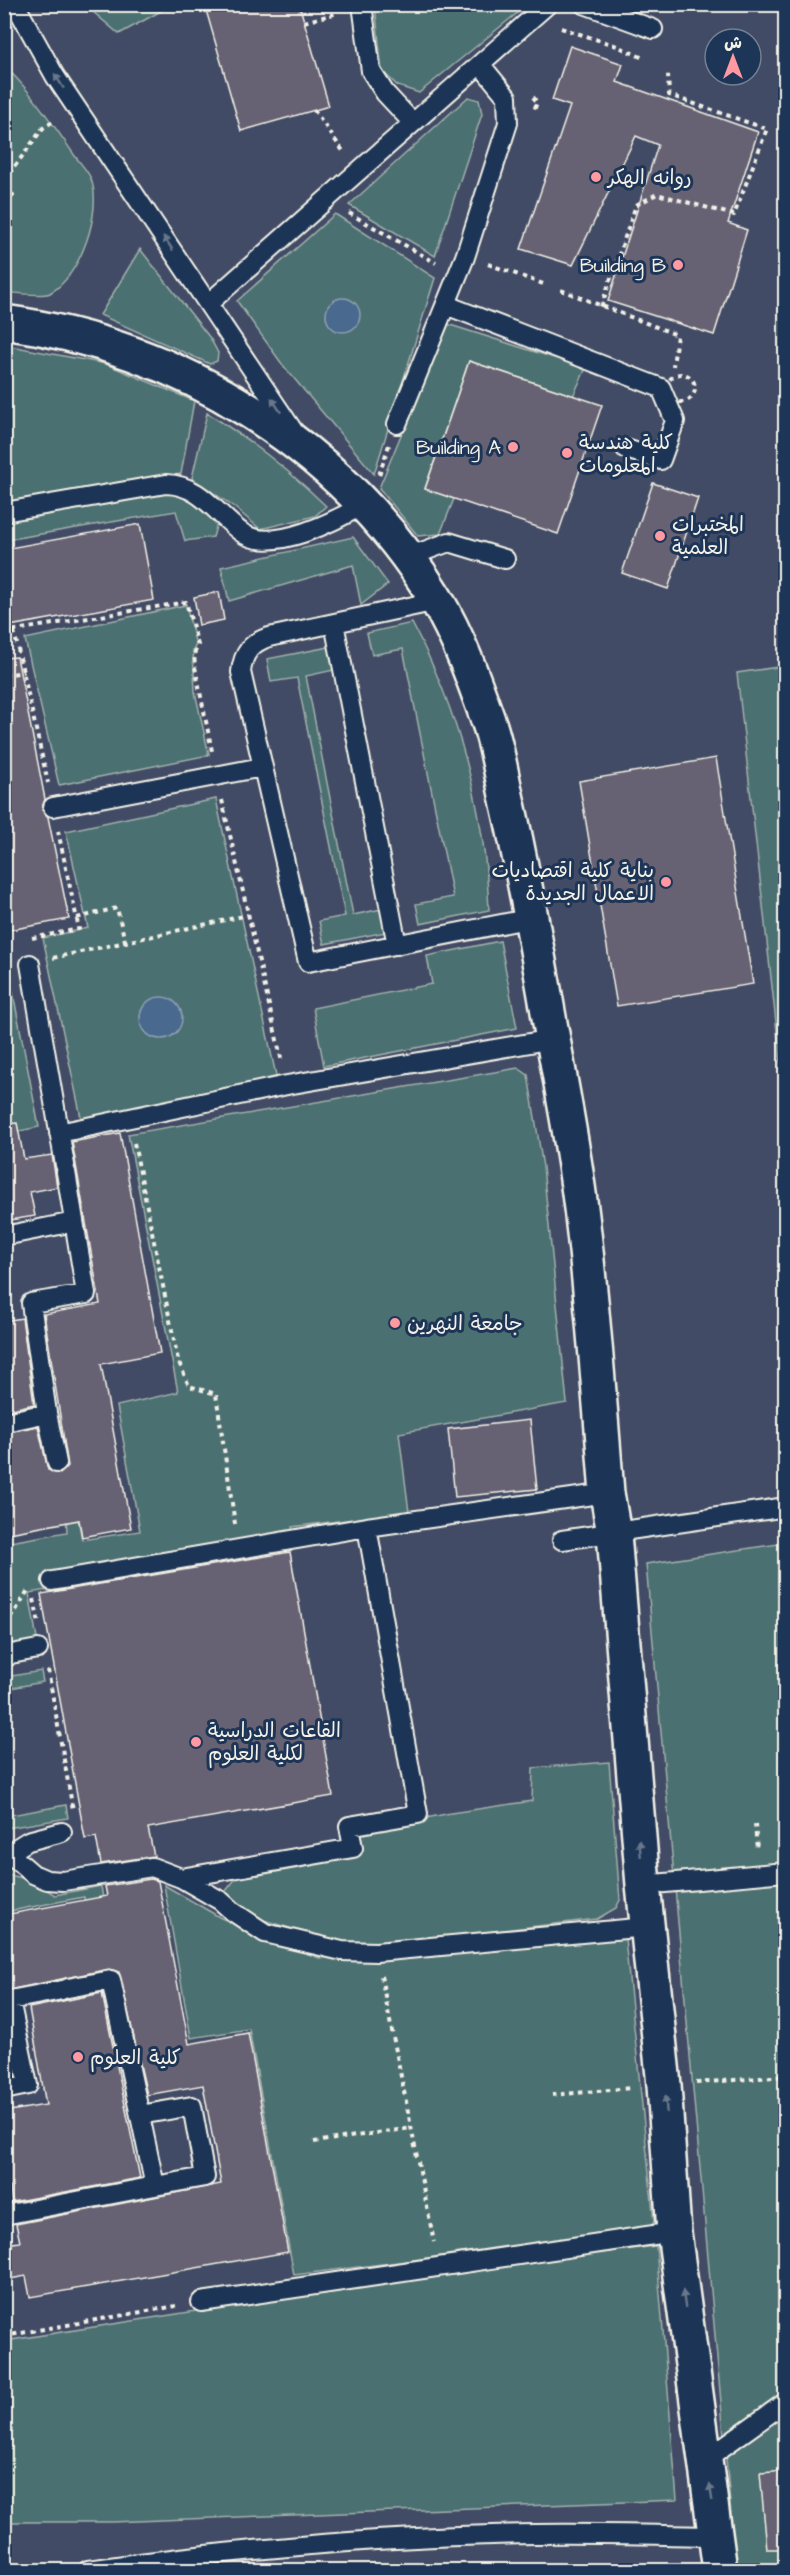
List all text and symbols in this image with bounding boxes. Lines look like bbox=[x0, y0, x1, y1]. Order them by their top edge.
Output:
north arrow bbox=[703, 27, 763, 87]
text: ش bbox=[724, 32, 742, 54]
one-way arrow bbox=[53, 73, 64, 89]
place label: روانه الهكر bbox=[606, 164, 692, 192]
marker: روانه الهكر bbox=[589, 170, 603, 184]
one-way arrow bbox=[162, 235, 174, 251]
place label: Building B bbox=[580, 252, 666, 281]
marker: Building B bbox=[671, 258, 685, 272]
one-way arrow bbox=[271, 397, 282, 413]
place label: كلية هندسة المعلومات bbox=[579, 429, 673, 480]
place label: Building A bbox=[416, 434, 501, 463]
marker: Building A bbox=[506, 440, 520, 454]
marker: كلية هندسة المعلومات bbox=[560, 446, 574, 460]
place label: المختبرات العلمية bbox=[672, 511, 744, 562]
marker: المختبرات العلمية bbox=[653, 529, 667, 543]
place label: بناية كلية اقتصاديات الاعمال الجديدة bbox=[492, 857, 654, 908]
marker: بناية كلية اقتصاديات الاعمال الجديدة bbox=[659, 875, 673, 889]
place label: جامعة النهرين bbox=[407, 1310, 523, 1338]
marker: جامعة النهرين bbox=[388, 1316, 402, 1330]
place label: القاعات الدراسية لكلية العلوم bbox=[208, 1717, 341, 1768]
marker: القاعات الدراسية لكلية العلوم bbox=[189, 1735, 203, 1749]
one-way arrow bbox=[635, 1838, 645, 1857]
place label: كلية العلوم bbox=[90, 2044, 181, 2072]
marker: كلية العلوم bbox=[71, 2050, 85, 2064]
one-way arrow bbox=[661, 2095, 670, 2114]
one-way arrow bbox=[679, 2289, 688, 2308]
one-way arrow bbox=[706, 2482, 715, 2501]

